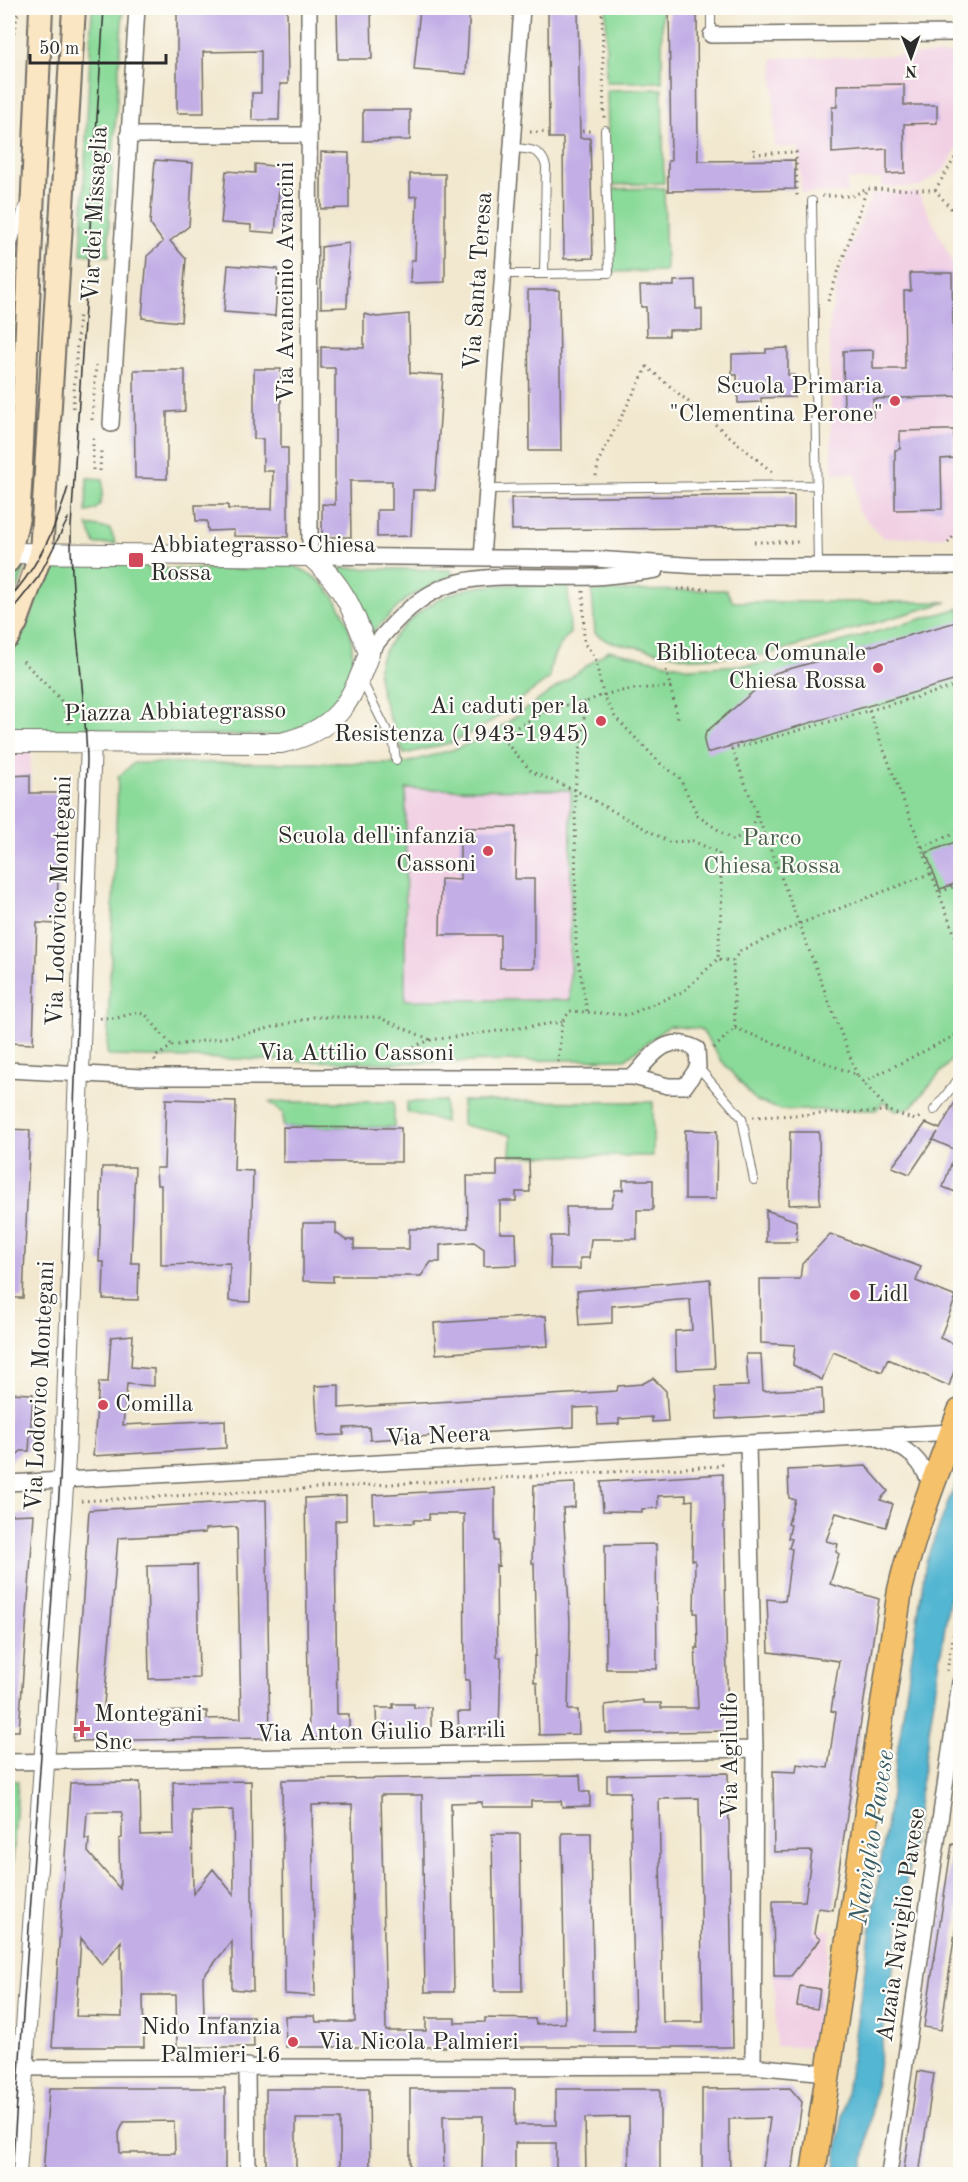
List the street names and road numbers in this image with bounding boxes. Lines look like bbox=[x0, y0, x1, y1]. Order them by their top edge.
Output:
street label: Via dei Missaglia bbox=[79, 125, 113, 303]
street label: Via Avancinio Avancini bbox=[275, 161, 299, 403]
street label: Via Santa Teresa bbox=[461, 191, 497, 371]
street label: Piazza Abbiategrasso bbox=[64, 699, 286, 727]
street label: Via Lodovico Montegani bbox=[44, 775, 76, 1027]
street label: Via Attilio Cassoni bbox=[258, 1042, 454, 1066]
street label: Via Lodovico Montegani bbox=[22, 1260, 60, 1512]
street label: Via Neera bbox=[385, 1422, 491, 1452]
street label: Via Agilulfo bbox=[719, 1692, 743, 1818]
street label: Via Anton Giulio Barrili bbox=[256, 1719, 506, 1747]
street label: Alzaia Naviglio Pavese bbox=[874, 1806, 930, 2044]
street label: Via Nicola Palmieri bbox=[317, 2031, 519, 2055]

